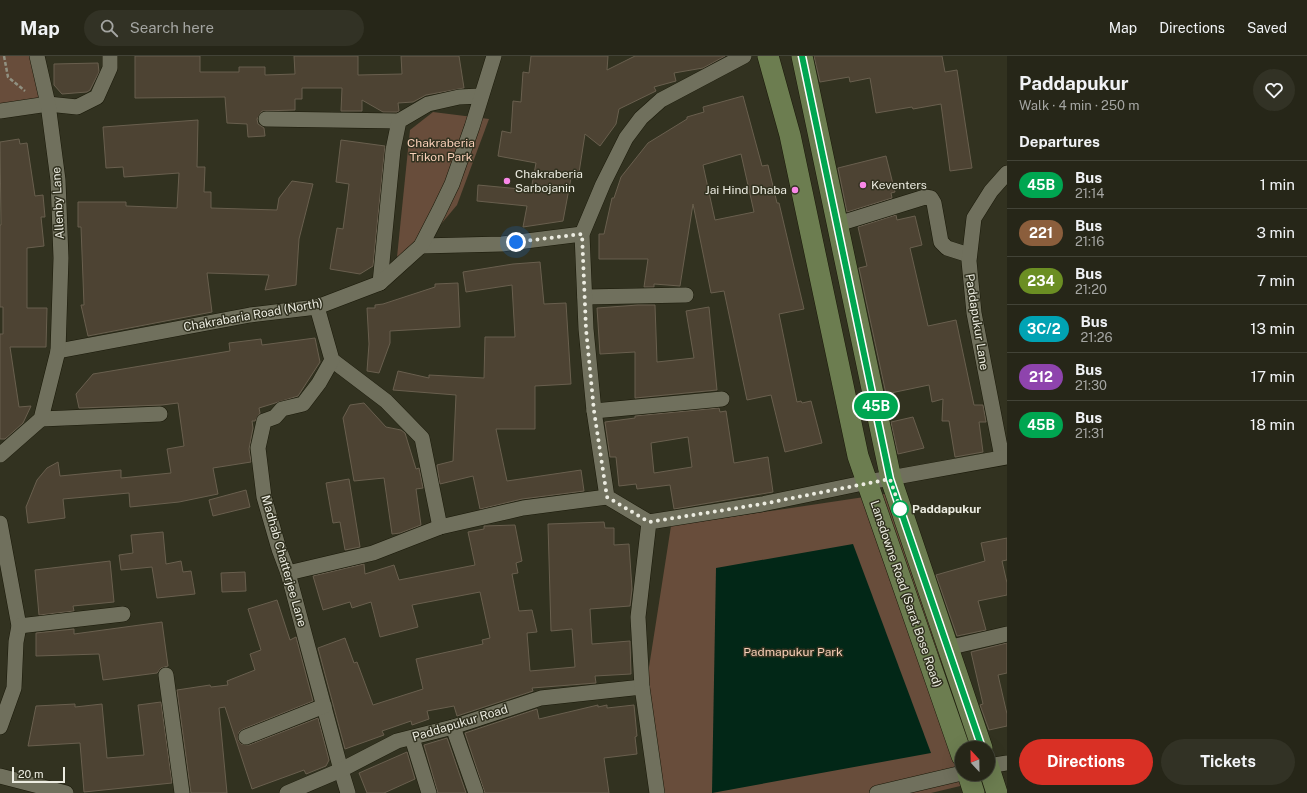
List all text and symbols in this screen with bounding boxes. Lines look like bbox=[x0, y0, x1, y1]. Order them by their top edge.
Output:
search box bbox=[84, 10, 364, 46]
text: Map bbox=[20, 17, 60, 39]
icon: search bbox=[98, 17, 120, 39]
text: Search here bbox=[130, 19, 214, 36]
text: Map bbox=[1109, 20, 1137, 36]
text: Directions bbox=[1159, 20, 1225, 36]
text: Saved bbox=[1247, 20, 1287, 36]
button: heart bbox=[1253, 69, 1295, 111]
text: Paddapukur bbox=[1019, 72, 1129, 94]
text: Walk · 4 min · 250 m bbox=[1019, 98, 1139, 113]
text: Departures bbox=[1019, 133, 1100, 150]
park label: Chakraberia Trikon Park bbox=[407, 136, 475, 164]
street label: Allenby Lane bbox=[49, 166, 67, 240]
place label: Chakraberia Sarbojanin bbox=[515, 167, 583, 195]
text: Bus bbox=[1075, 169, 1102, 186]
marker: Chakraberia Sarbojanin bbox=[502, 176, 512, 186]
text: 1 min bbox=[1260, 176, 1295, 193]
text: 45B bbox=[1027, 177, 1055, 193]
place label: Keventers bbox=[871, 178, 927, 192]
marker: Keventers bbox=[858, 180, 868, 190]
place label: Jai Hind Dhaba bbox=[705, 183, 787, 197]
marker: Jai Hind Dhaba bbox=[790, 185, 800, 195]
text: 21:14 bbox=[1075, 186, 1105, 201]
text: Bus bbox=[1075, 217, 1102, 234]
text: 3 min bbox=[1256, 224, 1295, 241]
text: 221 bbox=[1029, 225, 1053, 241]
your location bbox=[506, 232, 526, 252]
text: 21:16 bbox=[1075, 234, 1104, 249]
text: Bus bbox=[1075, 265, 1102, 282]
text: 7 min bbox=[1257, 272, 1295, 289]
street label: Paddapukur Lane bbox=[962, 273, 992, 371]
text: 234 bbox=[1027, 273, 1055, 289]
text: 21:20 bbox=[1075, 282, 1107, 297]
street label: Chakrabaria Road (North) bbox=[182, 296, 324, 334]
text: Bus bbox=[1081, 313, 1108, 330]
text: 13 min bbox=[1250, 320, 1295, 337]
text: 3C/2 bbox=[1027, 321, 1061, 337]
text: 21:26 bbox=[1081, 330, 1113, 345]
text: Bus bbox=[1075, 361, 1102, 378]
text: 17 min bbox=[1251, 368, 1295, 385]
text: 212 bbox=[1029, 369, 1053, 385]
text: 21:30 bbox=[1075, 378, 1107, 393]
line badge: 45B bbox=[853, 393, 899, 419]
text: 45B bbox=[862, 398, 890, 414]
text: Bus bbox=[1075, 409, 1102, 426]
text: 18 min bbox=[1250, 416, 1295, 433]
text: 45B bbox=[1027, 417, 1055, 433]
text: 21:31 bbox=[1075, 426, 1105, 441]
street label: Madhab Chatterjee Lane bbox=[258, 494, 310, 629]
street label: Lansdowne Road (Sarat Bose Road) bbox=[867, 499, 945, 689]
marker: Paddapukur bbox=[891, 500, 909, 518]
place label: Paddapukur bbox=[912, 502, 981, 516]
park label: Padmapukur Park bbox=[743, 645, 843, 659]
street label: Paddapukur Road bbox=[411, 702, 509, 744]
button: Directions bbox=[1019, 739, 1153, 785]
button: Tickets bbox=[1161, 739, 1295, 785]
north arrow bbox=[955, 741, 995, 781]
map controls bbox=[955, 741, 995, 781]
scale bar bbox=[12, 765, 65, 784]
text: 20 m bbox=[18, 768, 43, 780]

